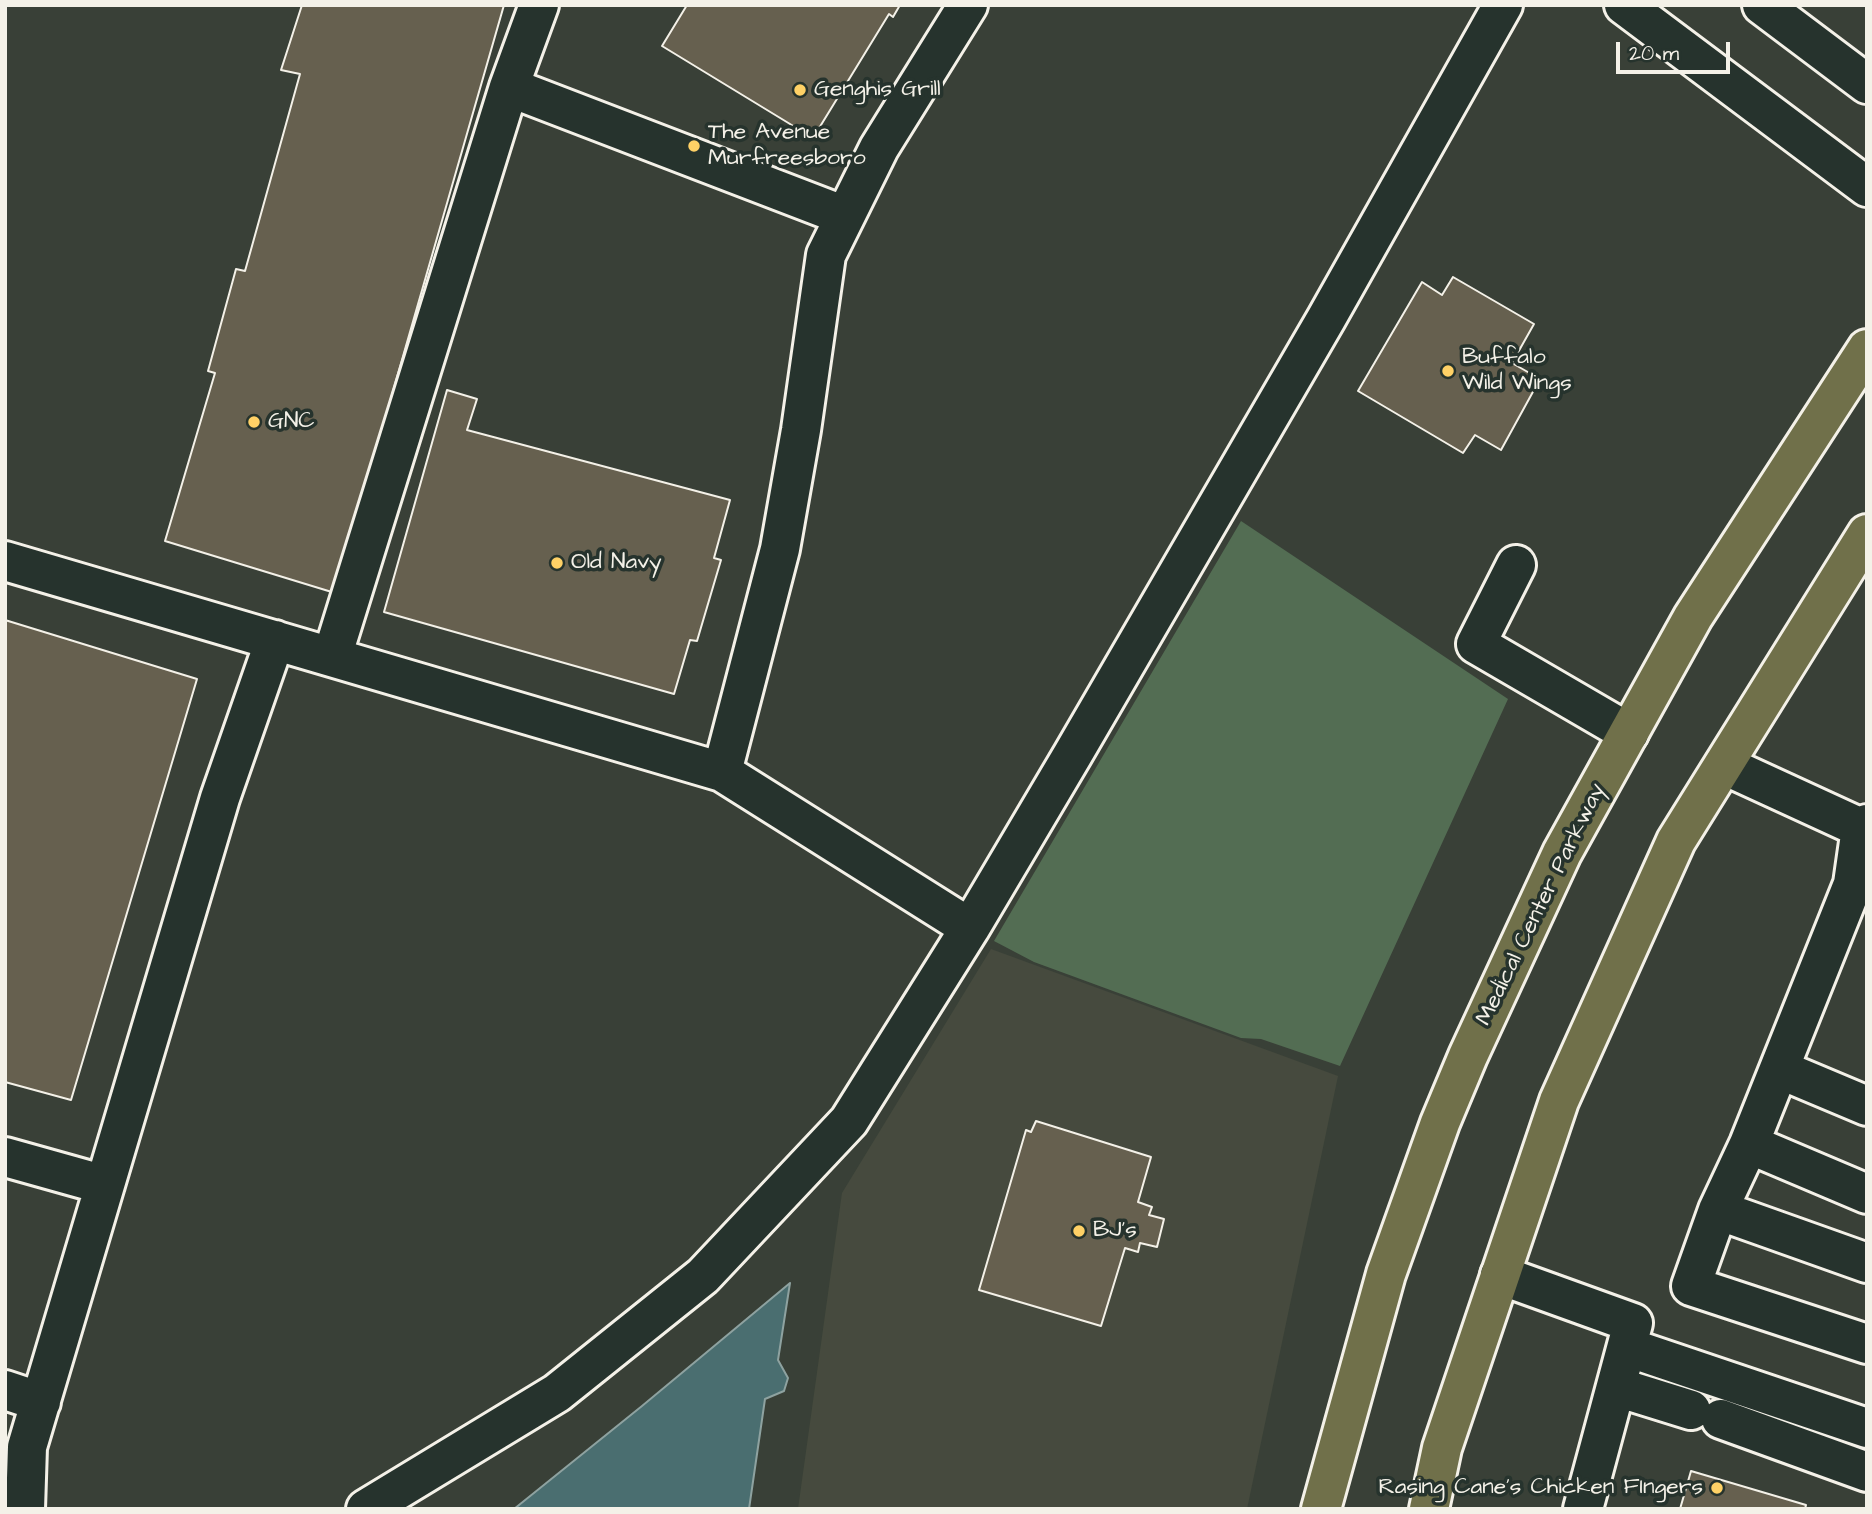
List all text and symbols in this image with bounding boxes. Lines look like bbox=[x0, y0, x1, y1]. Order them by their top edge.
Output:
scale bar bbox=[1620, 28, 1734, 72]
text: 20 m bbox=[1629, 39, 1679, 68]
place label: Genghis Grill bbox=[814, 76, 941, 104]
marker: Genghis Grill bbox=[792, 82, 808, 98]
place label: The Avenue Murfreesboro bbox=[708, 119, 866, 173]
marker: The Avenue Murfreesboro bbox=[686, 138, 702, 154]
place label: Buffalo Wild Wings bbox=[1462, 344, 1572, 398]
marker: Buffalo Wild Wings bbox=[1440, 363, 1456, 379]
place label: GNC bbox=[268, 408, 315, 436]
marker: GNC bbox=[246, 414, 262, 430]
place label: Old Navy bbox=[571, 549, 662, 577]
marker: Old Navy bbox=[549, 555, 565, 571]
street label: Medical Center Parkway bbox=[1471, 779, 1613, 1031]
place label: BJ's bbox=[1093, 1217, 1137, 1245]
marker: BJ's bbox=[1071, 1223, 1087, 1239]
place label: Rasing Cane's Chicken FIngers bbox=[1378, 1474, 1703, 1502]
marker: Rasing Cane's Chicken FIngers bbox=[1709, 1480, 1725, 1496]

